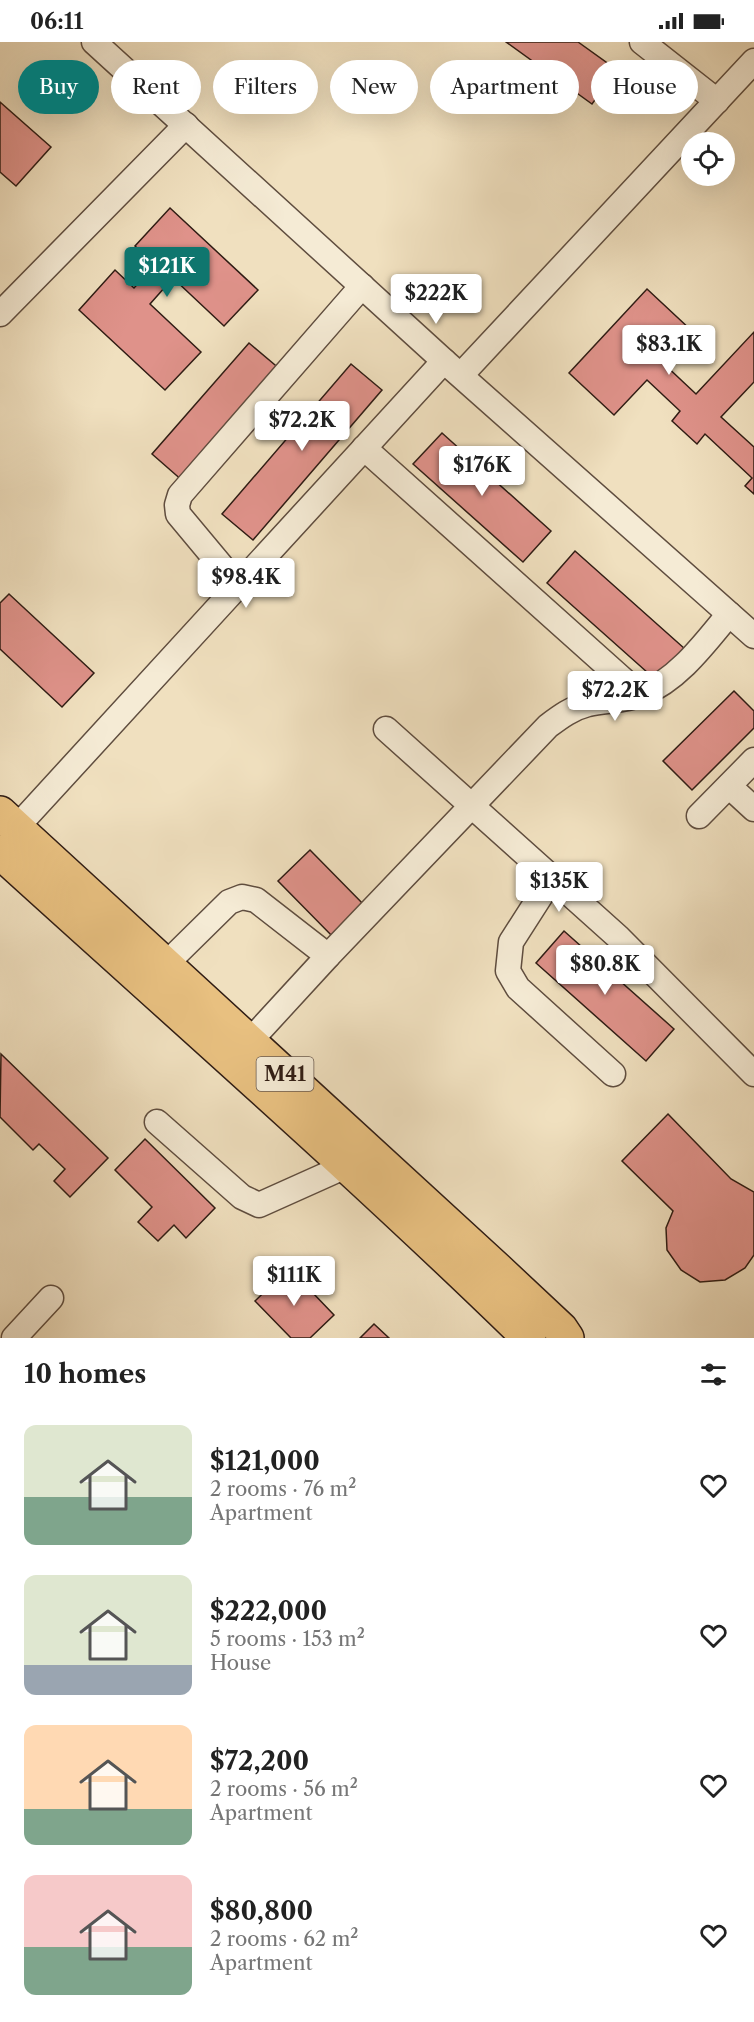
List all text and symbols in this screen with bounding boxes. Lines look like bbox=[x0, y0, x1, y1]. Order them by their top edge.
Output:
text: 06:11 bbox=[30, 8, 84, 35]
chip: Buy bbox=[18, 60, 99, 114]
chip: Rent bbox=[111, 60, 201, 114]
chip: Filters bbox=[213, 60, 318, 114]
chip: New bbox=[330, 60, 418, 114]
chip: Apartment bbox=[430, 60, 579, 114]
chip: House bbox=[591, 60, 698, 114]
map controls bbox=[681, 132, 735, 186]
button: locate bbox=[681, 132, 735, 186]
pin: $121K bbox=[125, 247, 209, 298]
text: $121K bbox=[139, 254, 195, 278]
pin: $222K bbox=[394, 274, 478, 325]
text: $222K bbox=[405, 281, 467, 305]
pin: $83.1K bbox=[620, 325, 718, 376]
text: $83.1K bbox=[636, 332, 702, 356]
pin: $72.2K bbox=[253, 401, 351, 452]
text: $72.2K bbox=[269, 408, 335, 432]
pin: $176K bbox=[440, 446, 524, 497]
text: $176K bbox=[453, 453, 511, 477]
pin: $98.4K bbox=[197, 558, 295, 609]
text: $98.4K bbox=[212, 565, 280, 589]
pin: $72.2K bbox=[566, 671, 664, 722]
text: $72.2K bbox=[582, 678, 648, 702]
pin: $135K bbox=[517, 862, 601, 913]
text: $135K bbox=[530, 869, 588, 893]
pin: $80.8K bbox=[556, 945, 654, 996]
text: $80.8K bbox=[570, 952, 640, 976]
road number: M41 bbox=[256, 1057, 314, 1091]
pin: $111K bbox=[252, 1256, 336, 1307]
text: $111K bbox=[267, 1263, 321, 1287]
text: 10 homes bbox=[24, 1358, 146, 1390]
icon: filters bbox=[697, 1358, 730, 1391]
text: $121,000 bbox=[210, 1445, 320, 1477]
icon: home bbox=[72, 1449, 144, 1521]
icon: heart bbox=[697, 1469, 730, 1502]
text: 2 rooms · 76 m² bbox=[210, 1477, 356, 1501]
text: Apartment bbox=[210, 1501, 313, 1525]
text: $222,000 bbox=[210, 1595, 327, 1627]
icon: home bbox=[72, 1599, 144, 1671]
icon: heart bbox=[697, 1619, 730, 1652]
text: 5 rooms · 153 m² bbox=[210, 1627, 365, 1651]
text: House bbox=[210, 1651, 271, 1675]
text: $72,200 bbox=[210, 1745, 309, 1777]
icon: home bbox=[72, 1749, 144, 1821]
icon: heart bbox=[697, 1769, 730, 1802]
text: 2 rooms · 56 m² bbox=[210, 1777, 358, 1801]
text: Apartment bbox=[210, 1801, 313, 1825]
text: $80,800 bbox=[210, 1895, 313, 1927]
icon: home bbox=[72, 1899, 144, 1971]
icon: heart bbox=[697, 1919, 730, 1952]
text: 2 rooms · 62 m² bbox=[210, 1927, 358, 1951]
text: Apartment bbox=[210, 1951, 313, 1975]

